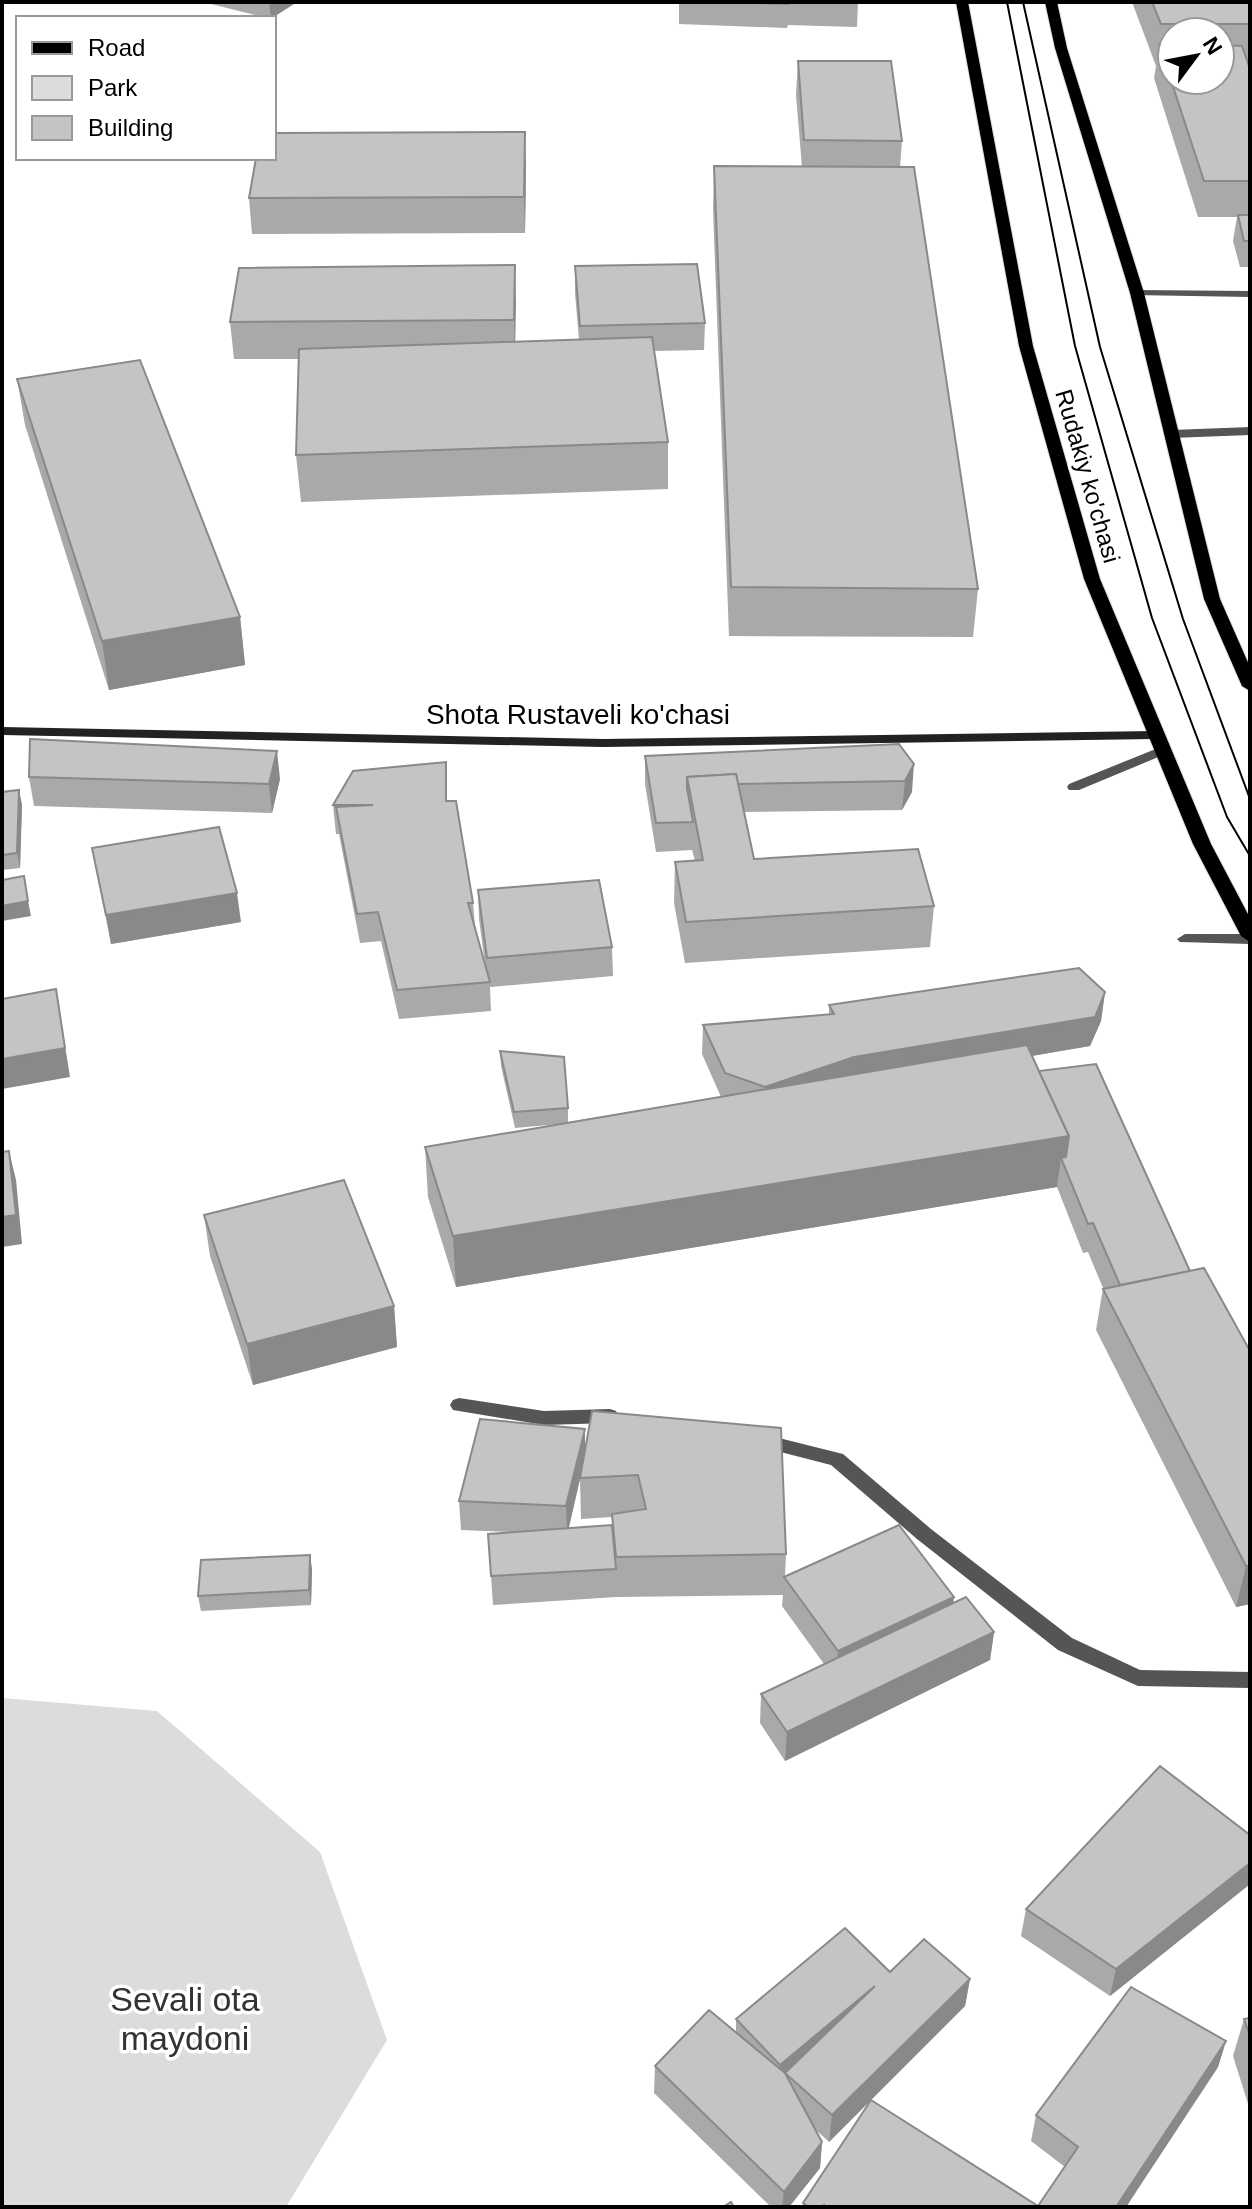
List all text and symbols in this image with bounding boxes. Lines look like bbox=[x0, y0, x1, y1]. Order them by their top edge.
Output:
legend bbox=[16, 16, 276, 160]
north arrow bbox=[1156, 16, 1236, 96]
text: N bbox=[1198, 32, 1227, 59]
text: Road bbox=[88, 34, 145, 61]
text: Park bbox=[88, 74, 138, 101]
text: Building bbox=[88, 114, 173, 141]
street label: Rudakiy ko'chasi bbox=[1050, 386, 1126, 566]
street label: Shota Rustaveli ko'chasi bbox=[426, 699, 730, 730]
park label: Sevali ota maydoni bbox=[110, 1980, 260, 2057]

